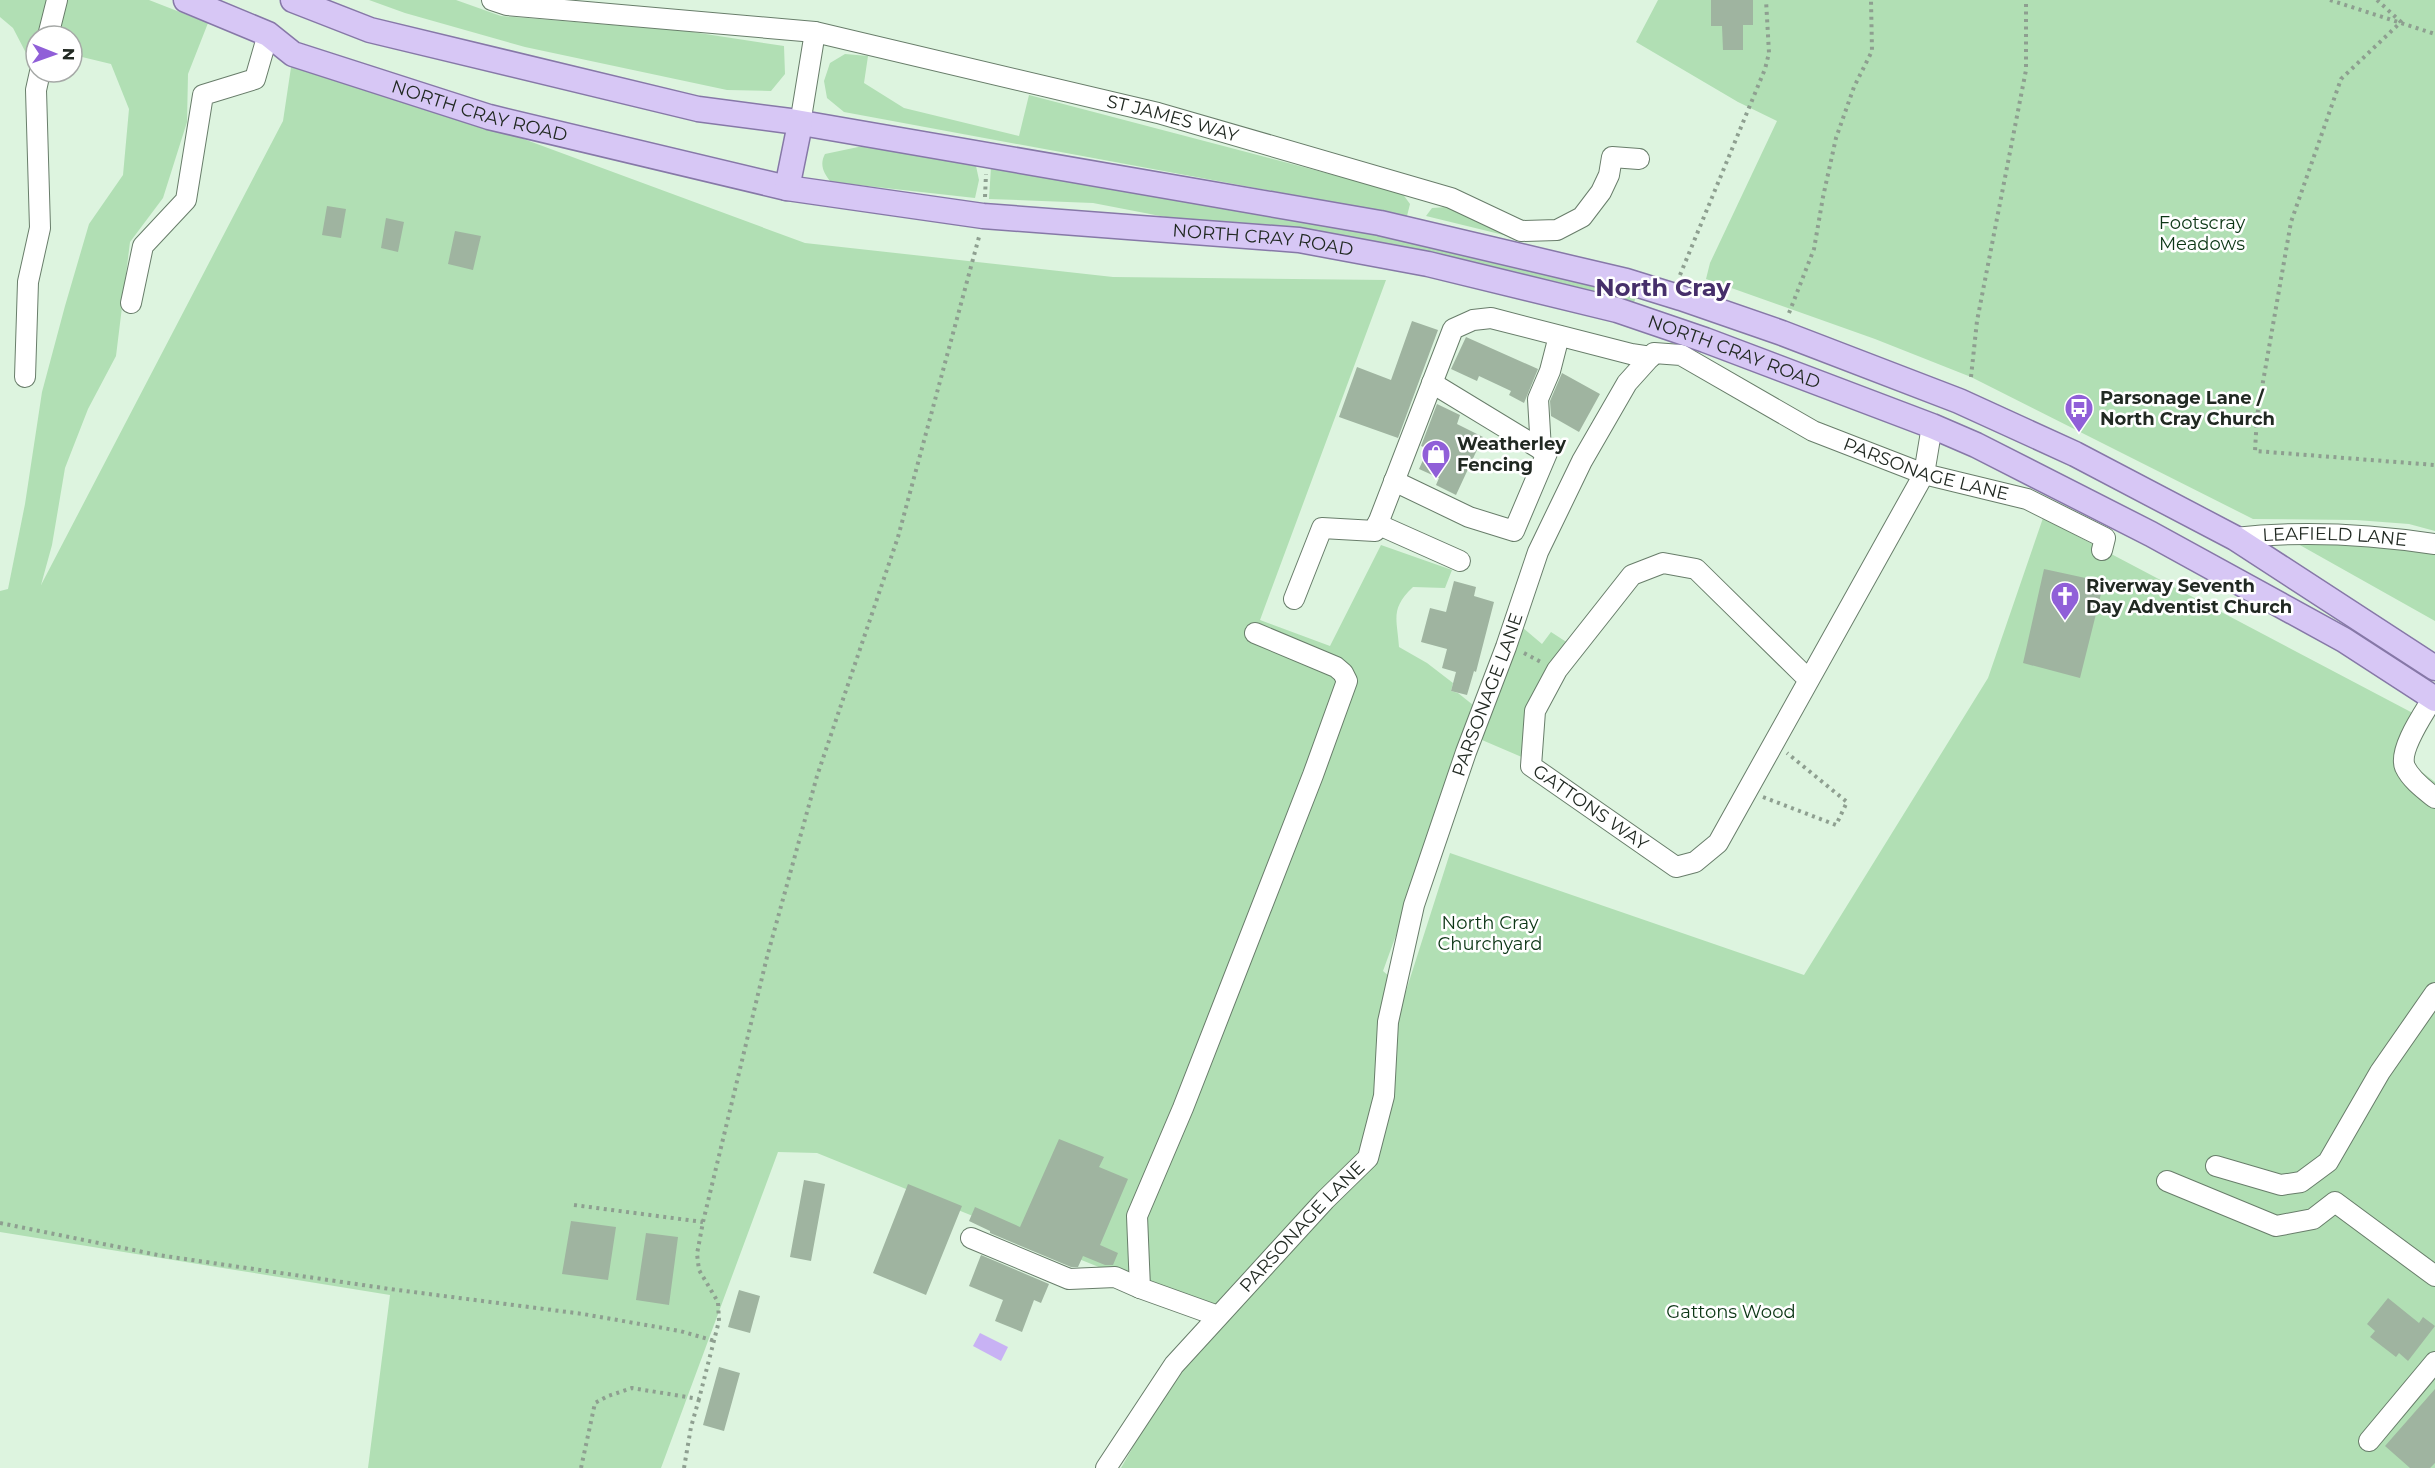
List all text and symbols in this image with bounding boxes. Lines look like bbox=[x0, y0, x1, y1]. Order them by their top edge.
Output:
north arrow bbox=[24, 24, 84, 84]
text: N bbox=[59, 48, 78, 61]
street label: NORTH CRAY ROAD bbox=[389, 75, 570, 146]
street label: ST JAMES WAY bbox=[1105, 90, 1242, 147]
park label: Footscray Meadows bbox=[2159, 212, 2245, 255]
street label: NORTH CRAY ROAD bbox=[1172, 219, 1355, 261]
district label: North Cray bbox=[1595, 273, 1731, 302]
street label: NORTH CRAY ROAD bbox=[1645, 310, 1823, 394]
place label: Parsonage Lane / North Cray Church bbox=[2100, 387, 2275, 430]
bus stop icon: Parsonage Lane / North Cray Church bbox=[2063, 392, 2095, 434]
place label: Weatherley Fencing bbox=[1457, 433, 1566, 476]
street label: PARSONAGE LANE bbox=[1840, 433, 2011, 505]
shop icon: Weatherley Fencing bbox=[1420, 438, 1452, 480]
street label: LEAFIELD LANE bbox=[2262, 523, 2408, 551]
place label: Riverway Seventh Day Adventist Church bbox=[2086, 575, 2292, 618]
church icon: Riverway Seventh Day Adventist Church bbox=[2049, 580, 2081, 622]
street label: PARSONAGE LANE bbox=[1448, 610, 1528, 779]
street label: GATTONS WAY bbox=[1529, 760, 1653, 855]
park label: North Cray Churchyard bbox=[1437, 912, 1543, 955]
street label: PARSONAGE LANE bbox=[1235, 1156, 1369, 1297]
park label: Gattons Wood bbox=[1666, 1301, 1796, 1323]

